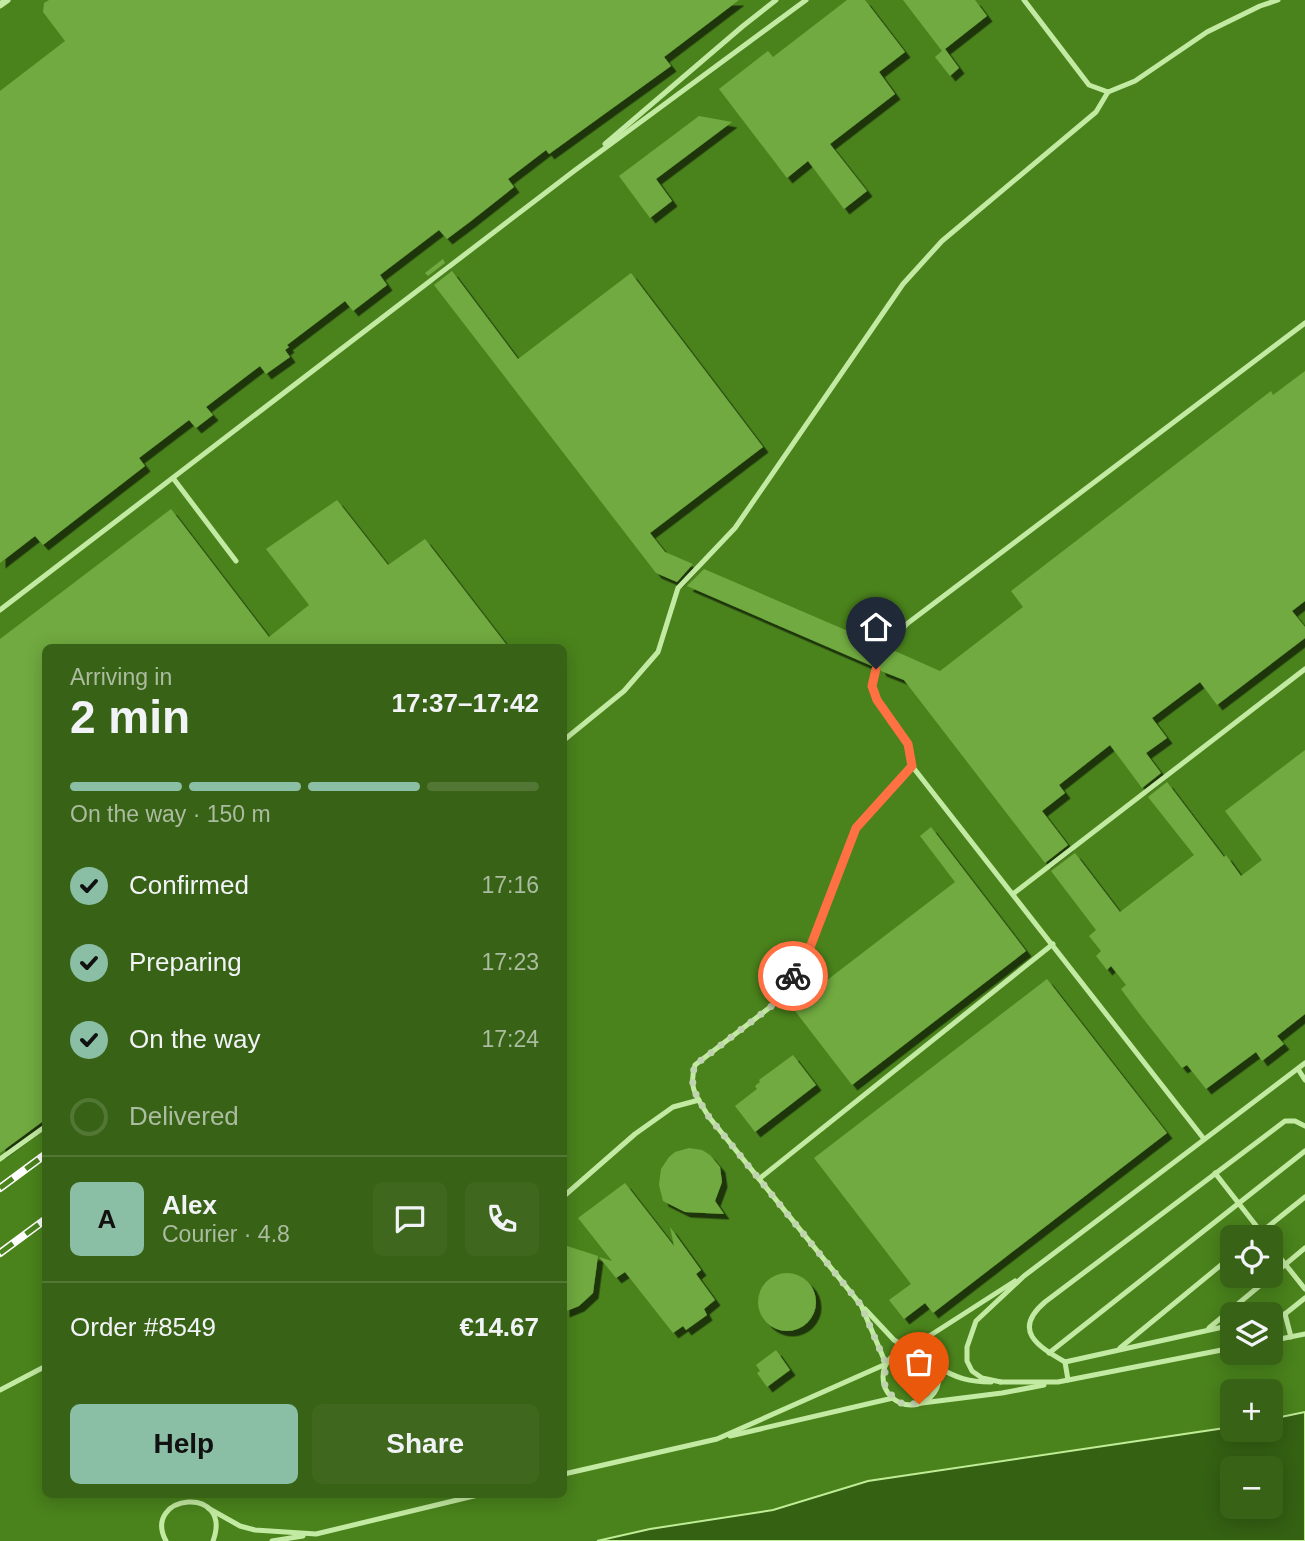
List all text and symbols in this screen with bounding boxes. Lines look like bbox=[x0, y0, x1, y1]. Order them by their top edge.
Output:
pin bbox=[846, 597, 906, 669]
icon: home bbox=[857, 608, 895, 646]
text: Arriving in bbox=[70, 664, 172, 690]
text: 17:37–17:42 bbox=[392, 688, 539, 718]
text: 2 min bbox=[70, 691, 190, 743]
text: On the way · 150 m bbox=[70, 801, 271, 827]
icon: check bbox=[70, 867, 108, 905]
text: Confirmed bbox=[129, 870, 249, 900]
text: 17:16 bbox=[481, 872, 539, 898]
courier bbox=[758, 941, 828, 1011]
icon: check bbox=[70, 944, 108, 982]
text: Preparing bbox=[129, 947, 242, 977]
text: 17:23 bbox=[481, 949, 539, 975]
icon: bike bbox=[774, 957, 812, 995]
icon: check bbox=[70, 1021, 108, 1059]
text: On the way bbox=[129, 1024, 261, 1054]
text: 17:24 bbox=[481, 1026, 539, 1052]
text: Delivered bbox=[129, 1101, 239, 1131]
button: chat bbox=[373, 1182, 447, 1256]
button: phone bbox=[465, 1182, 539, 1256]
text: Alex bbox=[162, 1190, 217, 1220]
text: A bbox=[98, 1204, 116, 1234]
text: Courier · 4.8 bbox=[162, 1221, 290, 1247]
map controls bbox=[1220, 1225, 1283, 1519]
button: locate bbox=[1220, 1225, 1283, 1288]
button: layers bbox=[1220, 1302, 1283, 1365]
text: Order #8549 bbox=[70, 1312, 216, 1342]
text: €14.67 bbox=[459, 1312, 539, 1342]
pin bbox=[889, 1332, 949, 1404]
icon: bag bbox=[900, 1343, 938, 1381]
button: + bbox=[1220, 1379, 1283, 1442]
button: Help bbox=[70, 1404, 298, 1484]
button: Share bbox=[312, 1404, 539, 1484]
button: − bbox=[1220, 1456, 1283, 1519]

